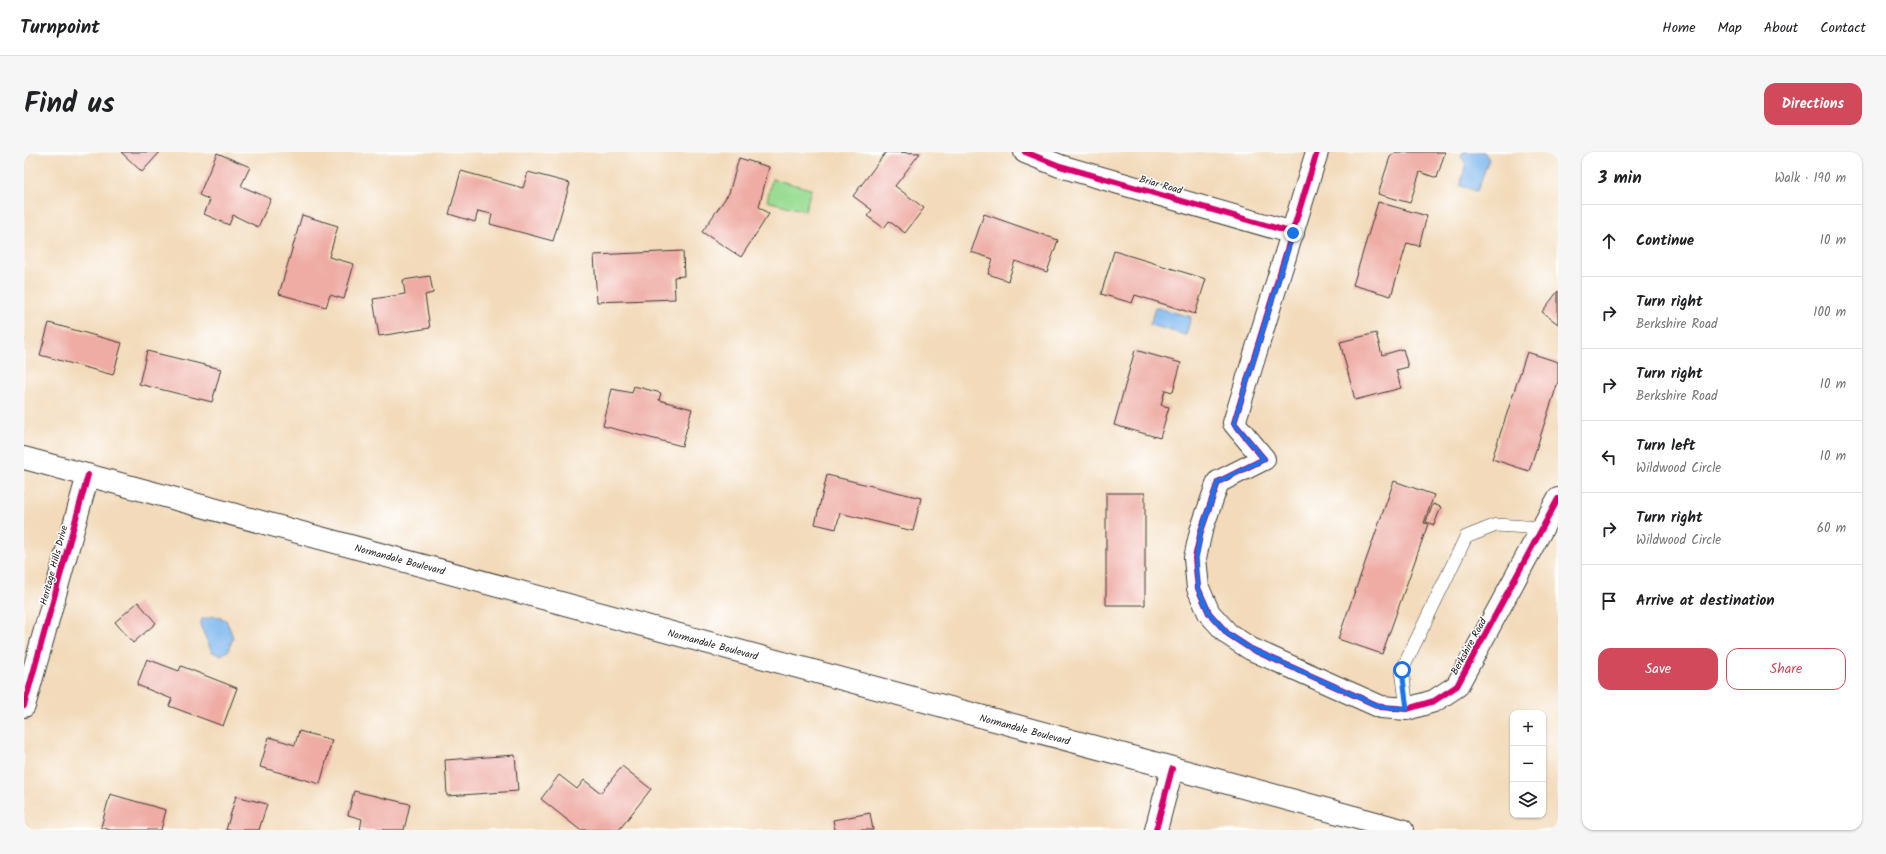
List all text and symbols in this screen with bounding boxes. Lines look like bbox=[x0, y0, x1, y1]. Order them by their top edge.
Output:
text: Turnpoint bbox=[20, 13, 100, 43]
text: Home bbox=[1662, 17, 1696, 39]
text: Map bbox=[1718, 17, 1742, 39]
text: About bbox=[1764, 17, 1798, 39]
text: Contact bbox=[1820, 17, 1866, 39]
text: Find us bbox=[24, 82, 115, 127]
button: Directions bbox=[1764, 83, 1862, 125]
text: 3 min bbox=[1598, 165, 1642, 192]
text: Walk · 190 m bbox=[1774, 168, 1846, 189]
street label: Briar Road bbox=[1137, 171, 1185, 199]
route end bbox=[1284, 224, 1302, 242]
text: Continue bbox=[1636, 229, 1694, 253]
icon: ahead bbox=[1598, 230, 1620, 252]
text: 10 m bbox=[1820, 230, 1846, 251]
text: Turn right bbox=[1636, 290, 1703, 314]
icon: right bbox=[1598, 302, 1620, 324]
text: 100 m bbox=[1813, 302, 1846, 323]
text: Berkshire Road bbox=[1636, 314, 1718, 335]
text: Turn right bbox=[1636, 362, 1703, 386]
icon: right bbox=[1598, 374, 1620, 396]
text: 10 m bbox=[1820, 374, 1846, 395]
text: Berkshire Road bbox=[1636, 386, 1718, 407]
text: Turn left bbox=[1636, 434, 1696, 458]
icon: left bbox=[1598, 446, 1620, 468]
text: 10 m bbox=[1820, 446, 1846, 467]
text: Wildwood Circle bbox=[1636, 458, 1721, 479]
text: Turn right bbox=[1636, 506, 1703, 530]
icon: right bbox=[1598, 518, 1620, 540]
text: 60 m bbox=[1817, 518, 1846, 539]
street label: Heritage Hills Drive bbox=[36, 523, 72, 607]
text: Wildwood Circle bbox=[1636, 530, 1721, 551]
street label: Normandale Boulevard bbox=[353, 540, 448, 580]
text: Arrive at destination bbox=[1636, 589, 1775, 613]
icon: arrive bbox=[1598, 590, 1620, 612]
street label: Berkshire Road bbox=[1447, 614, 1492, 678]
street label: Normandale Boulevard bbox=[666, 625, 761, 665]
button: Save bbox=[1598, 648, 1718, 690]
button: Share bbox=[1726, 648, 1846, 690]
route start bbox=[1393, 661, 1411, 679]
street label: Normandale Boulevard bbox=[978, 710, 1073, 750]
map controls bbox=[1510, 710, 1546, 818]
button: + bbox=[1510, 710, 1546, 746]
button: − bbox=[1510, 746, 1546, 782]
button: layers bbox=[1510, 782, 1546, 818]

